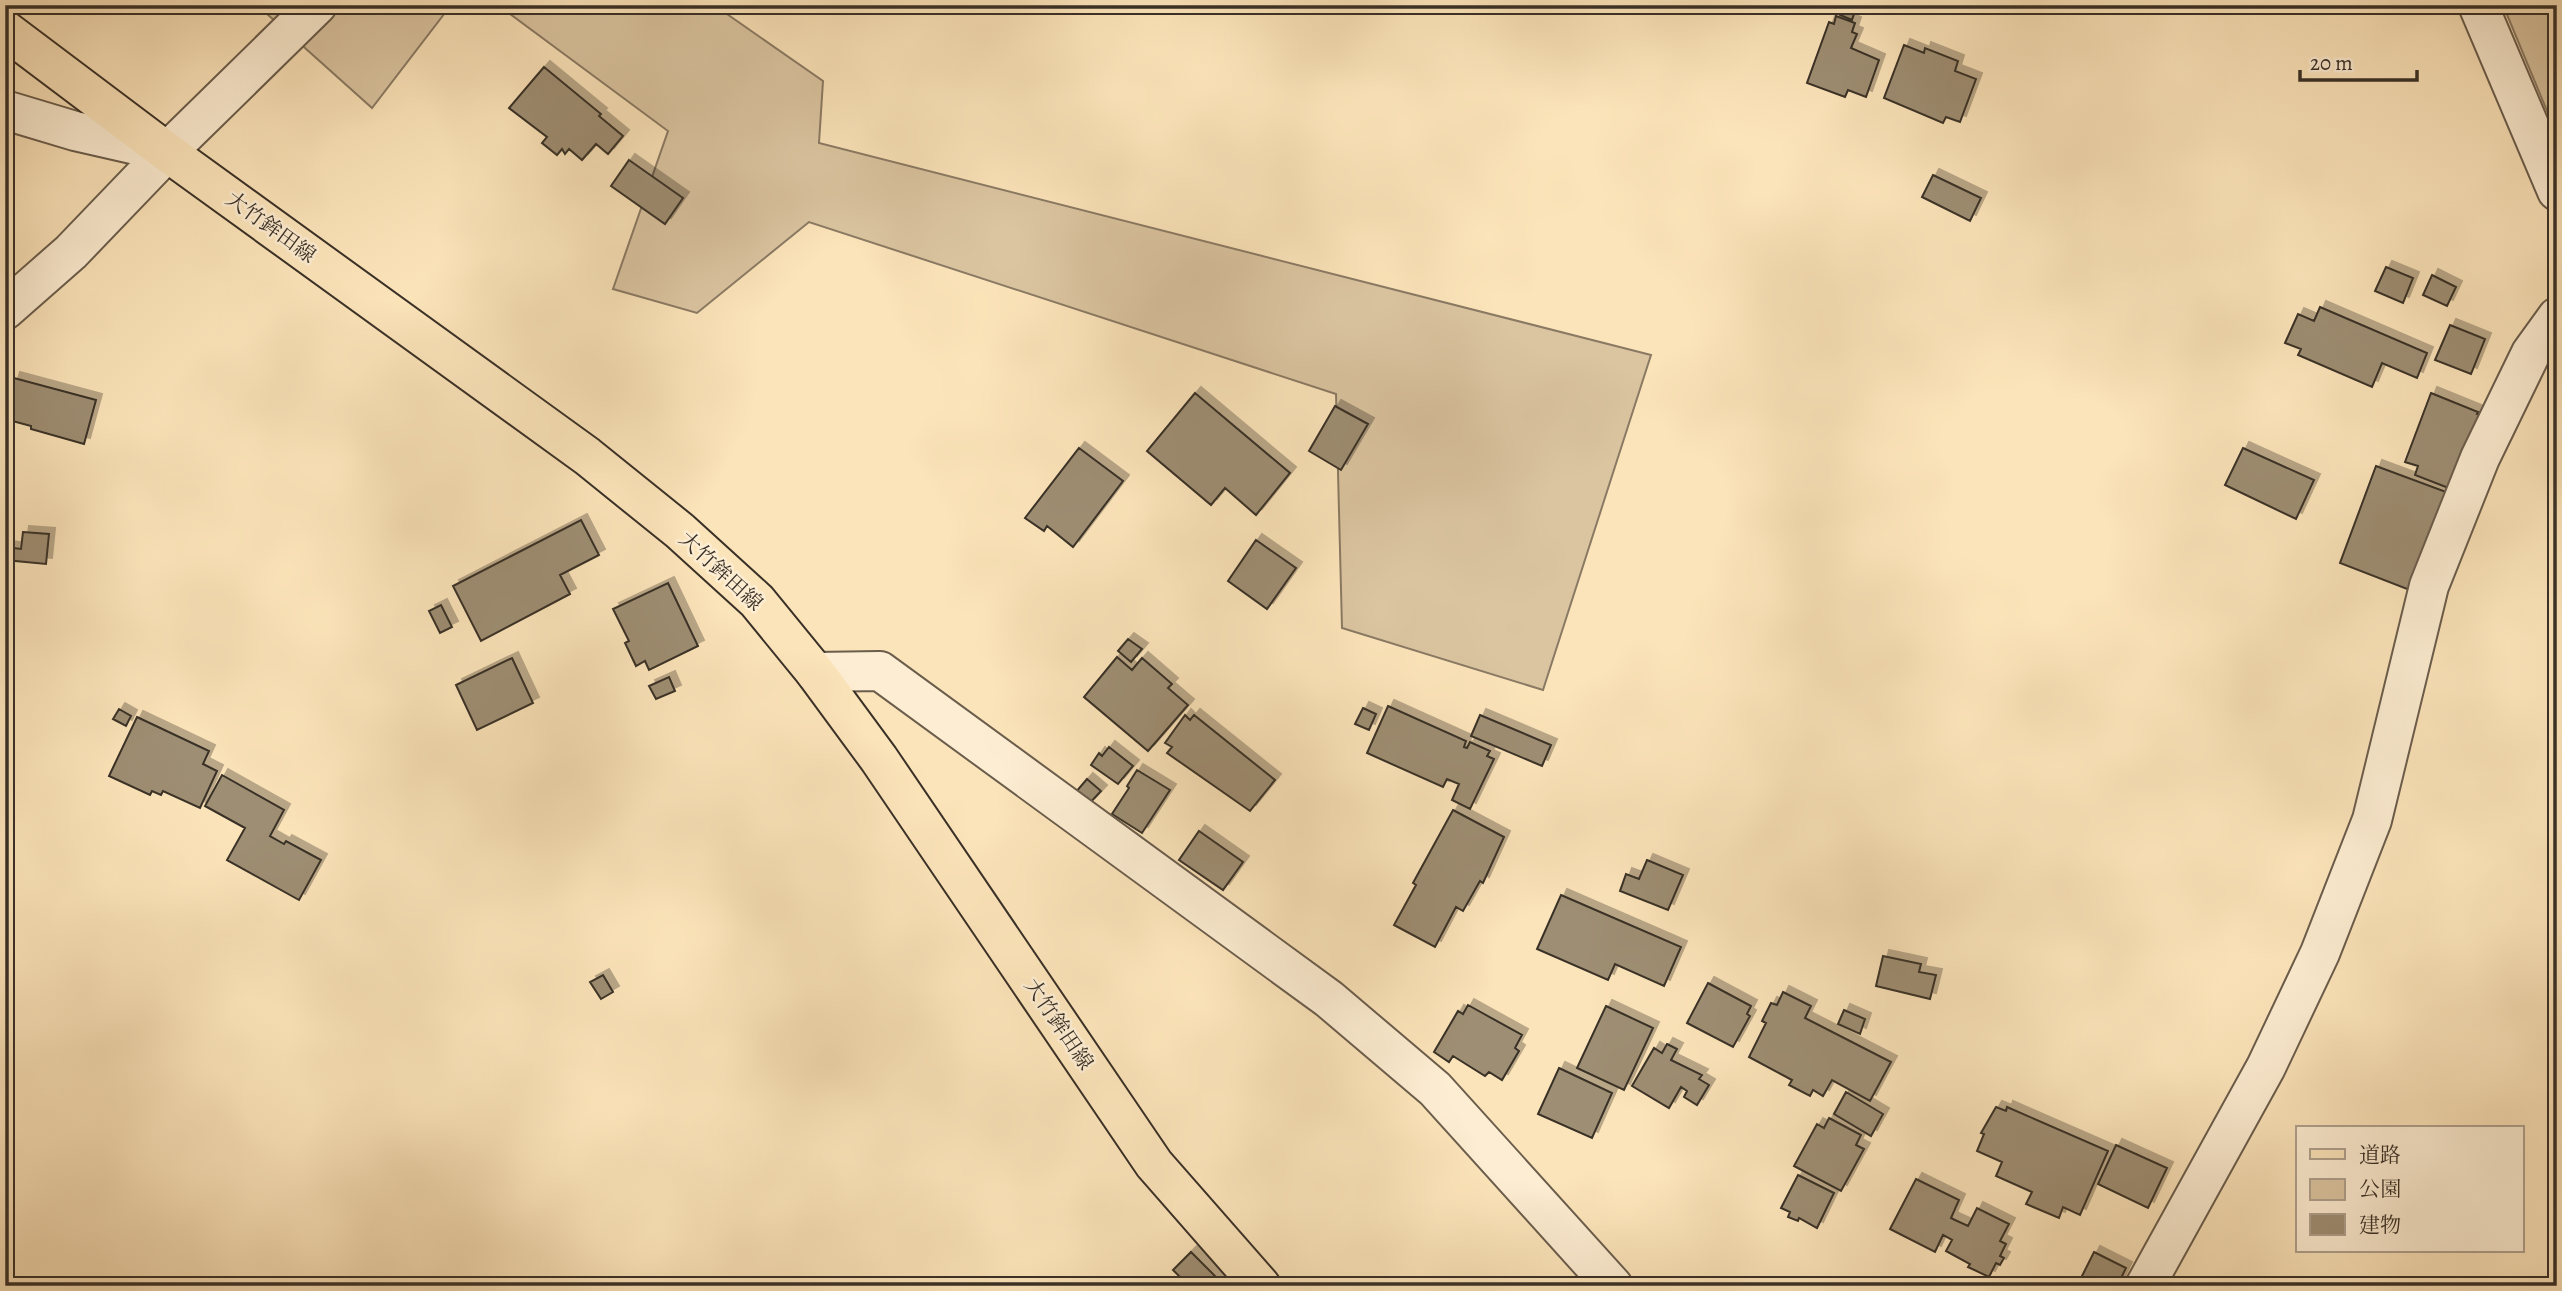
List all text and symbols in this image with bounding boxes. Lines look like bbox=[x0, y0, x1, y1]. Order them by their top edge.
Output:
scale bar bbox=[2300, 38, 2417, 82]
text: 20 m bbox=[2310, 49, 2353, 77]
street label: 大竹鉾田線 bbox=[220, 185, 322, 269]
street label: 大竹鉾田線 bbox=[673, 525, 769, 617]
street label: 大竹鉾田線 bbox=[1018, 973, 1100, 1075]
legend bbox=[2296, 1126, 2524, 1252]
text: 道路 bbox=[2359, 1141, 2401, 1169]
text: 公園 bbox=[2359, 1175, 2401, 1203]
text: 建物 bbox=[2359, 1211, 2401, 1239]

